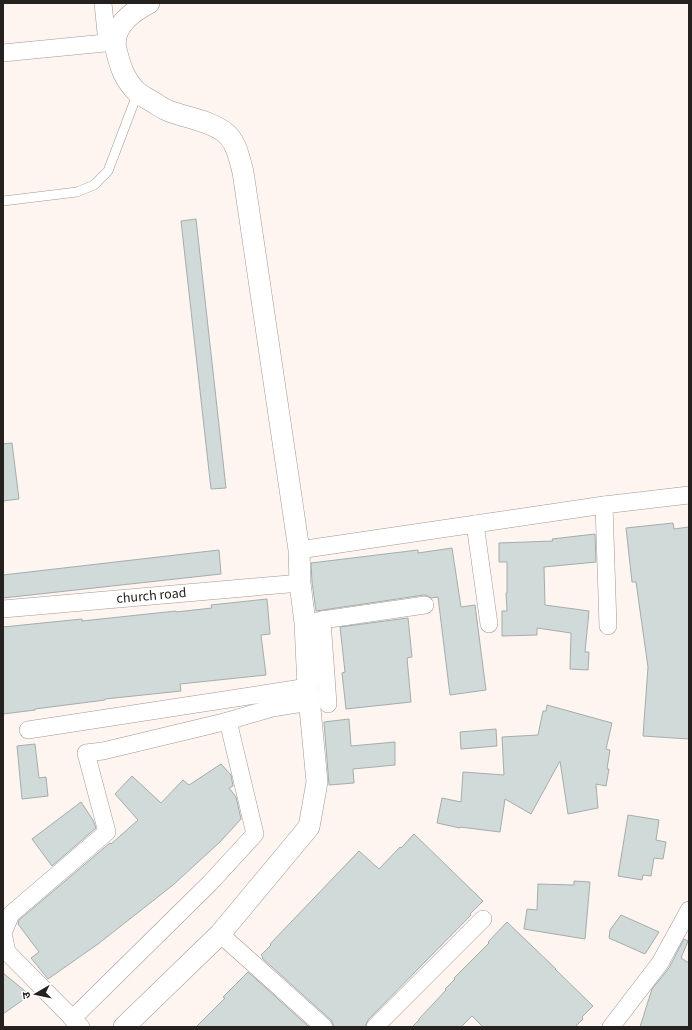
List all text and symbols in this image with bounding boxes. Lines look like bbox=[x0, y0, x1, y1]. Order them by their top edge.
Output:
street label: church road bbox=[116, 583, 187, 609]
north arrow bbox=[16, 974, 56, 1014]
text: उ bbox=[19, 991, 35, 1000]

